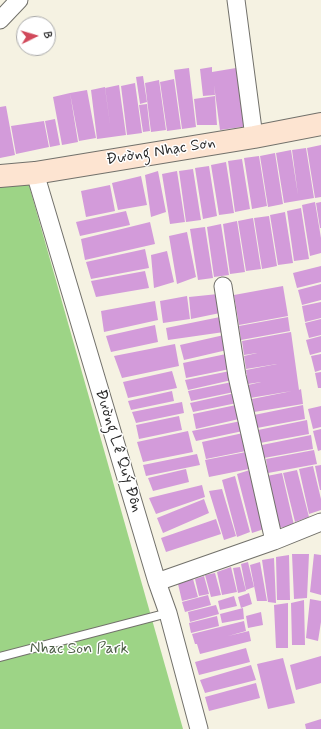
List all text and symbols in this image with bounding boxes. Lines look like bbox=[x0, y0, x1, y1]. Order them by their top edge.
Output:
north arrow bbox=[16, 16, 56, 56]
text: B bbox=[40, 31, 54, 39]
street label: Đường Nhạc Sơn bbox=[105, 134, 217, 170]
street label: Đường Lê Quý Đôn bbox=[90, 387, 146, 515]
park label: Nhac Son Park bbox=[30, 640, 128, 660]

